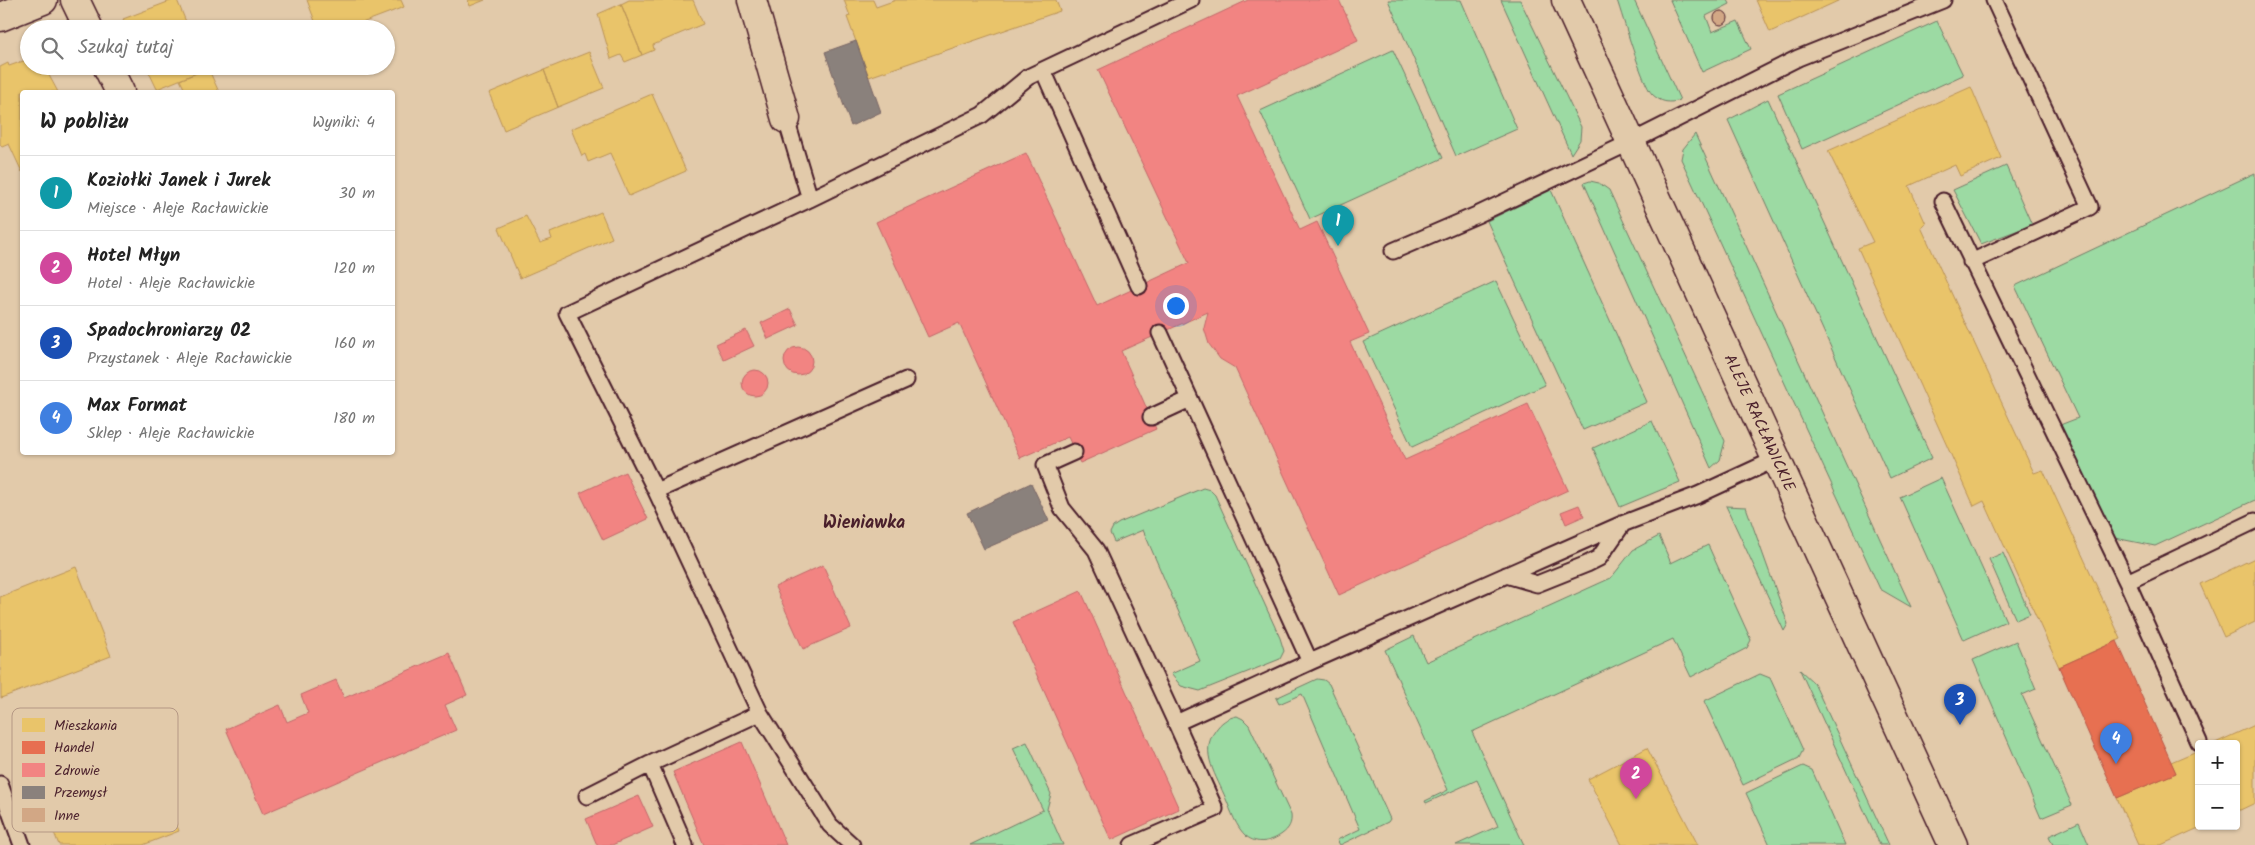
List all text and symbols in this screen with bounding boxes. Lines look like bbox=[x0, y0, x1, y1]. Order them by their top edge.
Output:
search box bbox=[20, 20, 395, 75]
text: Szukaj tutaj bbox=[78, 33, 173, 63]
icon: search bbox=[38, 34, 66, 62]
text: W pobliżu bbox=[40, 106, 128, 139]
text: Wyniki: 4 bbox=[312, 110, 375, 135]
text: Koziołki Janek i Jurek bbox=[87, 166, 270, 196]
text: 1 bbox=[54, 181, 58, 206]
text: 30 m bbox=[339, 181, 375, 206]
text: Miejsce · Aleje Racławickie bbox=[87, 196, 268, 221]
pin: 1 bbox=[1322, 205, 1354, 246]
text: Hotel Młyn bbox=[87, 241, 180, 271]
text: 2 bbox=[51, 256, 61, 281]
text: 120 m bbox=[334, 256, 375, 281]
text: Hotel · Aleje Racławickie bbox=[87, 271, 255, 296]
your location bbox=[1163, 293, 1189, 319]
text: Spadochroniarzy 02 bbox=[87, 316, 251, 346]
text: 3 bbox=[52, 331, 60, 356]
text: 160 m bbox=[334, 331, 375, 356]
text: Przystanek · Aleje Racławickie bbox=[87, 346, 292, 371]
street label: ALEJE RACŁAWICKIE bbox=[1717, 350, 1802, 496]
text: Max Format bbox=[87, 391, 187, 421]
text: 4 bbox=[52, 406, 60, 431]
text: 180 m bbox=[333, 406, 375, 431]
text: Sklep · Aleje Racławickie bbox=[87, 421, 254, 446]
district label: Wieniawka bbox=[823, 509, 905, 538]
pin: 3 bbox=[1944, 684, 1976, 725]
legend bbox=[12, 708, 178, 832]
text: Mieszkania bbox=[54, 715, 117, 737]
pin: 4 bbox=[2100, 723, 2132, 764]
text: Handel bbox=[54, 737, 95, 759]
map controls bbox=[2195, 740, 2240, 830]
button: + bbox=[2195, 740, 2240, 785]
pin: 2 bbox=[1620, 758, 1652, 799]
text: Zdrowie bbox=[54, 760, 100, 782]
text: Przemysł bbox=[54, 782, 108, 804]
button: − bbox=[2195, 785, 2240, 830]
text: Inne bbox=[54, 805, 80, 827]

